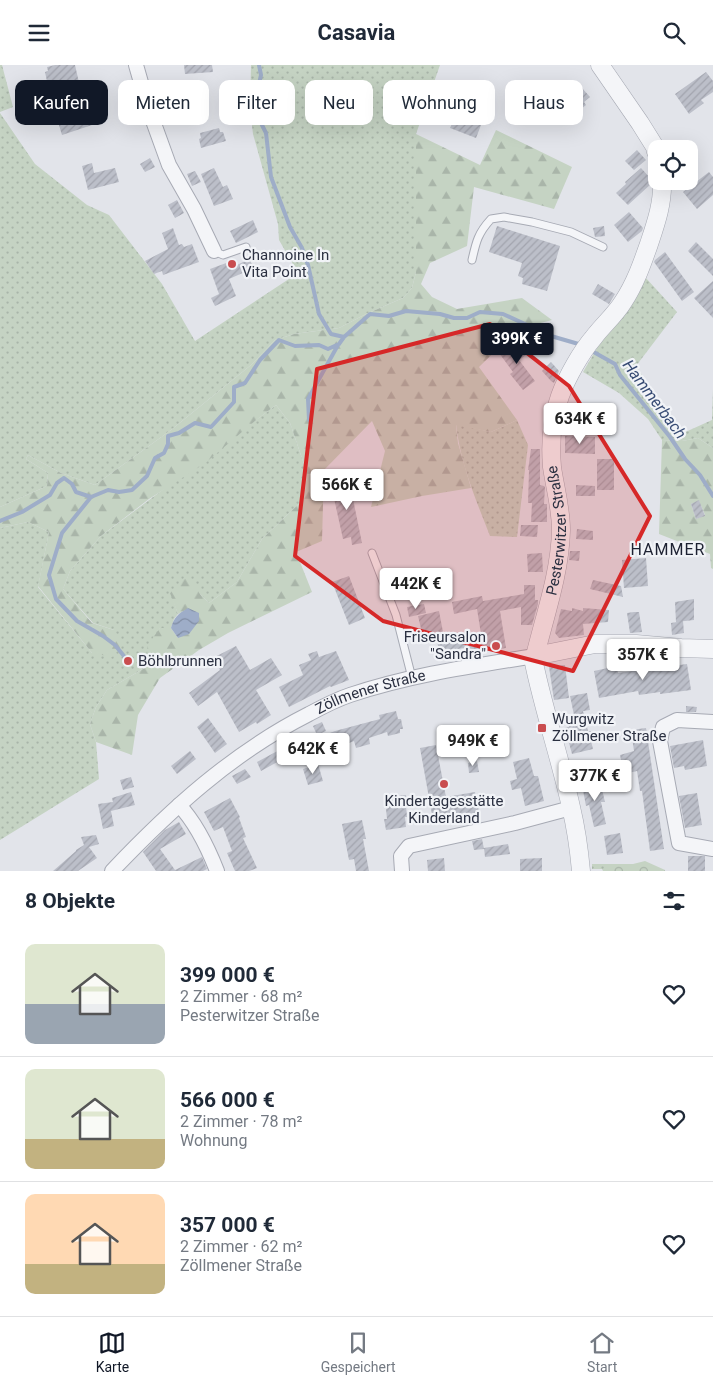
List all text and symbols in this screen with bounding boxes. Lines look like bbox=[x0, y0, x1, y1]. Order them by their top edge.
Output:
icon: menu bbox=[25, 19, 53, 47]
icon: search bbox=[660, 19, 688, 47]
text: Casavia bbox=[318, 20, 395, 45]
chip: Kaufen bbox=[15, 80, 108, 125]
chip: Mieten bbox=[118, 80, 209, 125]
chip: Filter bbox=[219, 80, 295, 125]
chip: Neu bbox=[305, 80, 373, 125]
chip: Wohnung bbox=[383, 80, 495, 125]
chip: Haus bbox=[505, 80, 583, 125]
map controls bbox=[648, 140, 698, 190]
button: locate bbox=[648, 140, 698, 190]
place label: Channoine In Vita Point bbox=[242, 246, 329, 281]
marker: Channoine In Vita Point bbox=[226, 258, 238, 270]
pin: 399K € bbox=[476, 323, 558, 365]
text: 399K € bbox=[492, 329, 542, 348]
water label: Hammerbach bbox=[619, 356, 690, 443]
pin: 634K € bbox=[539, 403, 621, 445]
text: 634K € bbox=[555, 409, 605, 428]
street label: Pesterwitzer Straße bbox=[542, 464, 570, 597]
pin: 566K € bbox=[306, 469, 388, 511]
text: 566K € bbox=[322, 475, 372, 494]
district label: HAMMER bbox=[631, 540, 705, 559]
pin: 442K € bbox=[375, 567, 457, 610]
text: 442K € bbox=[391, 574, 441, 593]
place label: Friseursalon "Sandra" bbox=[404, 628, 486, 663]
pin: 357K € bbox=[602, 639, 684, 681]
marker: Friseursalon "Sandra" bbox=[490, 640, 502, 652]
text: 357K € bbox=[618, 645, 668, 664]
place label: Böhlbrunnen bbox=[138, 652, 222, 670]
marker: Böhlbrunnen bbox=[122, 655, 134, 667]
street label: Zöllmener Straße bbox=[312, 666, 427, 718]
place label: Wurgwitz Zöllmener Straße bbox=[552, 710, 667, 745]
marker: Wurgwitz Zöllmener Straße bbox=[536, 722, 548, 734]
pin: 949K € bbox=[432, 725, 514, 767]
text: 949K € bbox=[448, 731, 498, 750]
pin: 642K € bbox=[272, 733, 354, 775]
text: 642K € bbox=[288, 739, 338, 758]
pin: 377K € bbox=[554, 759, 636, 802]
text: 377K € bbox=[570, 766, 620, 785]
marker: Kindertagesstätte Kinderland bbox=[438, 778, 450, 790]
place label: Kindertagesstätte Kinderland bbox=[385, 792, 504, 827]
icon: filters bbox=[660, 887, 688, 915]
text: 8 Objekte bbox=[25, 889, 115, 913]
text: 399 000 € bbox=[180, 963, 275, 987]
icon: home bbox=[65, 964, 125, 1024]
icon: heart bbox=[660, 980, 688, 1008]
text: 2 Zimmer · 68 m² bbox=[180, 987, 302, 1006]
text: Pesterwitzer Straße bbox=[180, 1006, 319, 1025]
text: 566 000 € bbox=[180, 1088, 275, 1112]
icon: home bbox=[65, 1089, 125, 1149]
icon: heart bbox=[660, 1105, 688, 1133]
text: 2 Zimmer · 78 m² bbox=[180, 1112, 302, 1131]
text: Wohnung bbox=[180, 1131, 247, 1150]
text: 357 000 € bbox=[180, 1213, 275, 1237]
icon: home bbox=[65, 1214, 125, 1274]
icon: heart bbox=[660, 1230, 688, 1258]
text: 2 Zimmer · 62 m² bbox=[180, 1237, 302, 1256]
text: Zöllmener Straße bbox=[180, 1256, 302, 1275]
tab: Karte bbox=[96, 1329, 129, 1375]
tab: Gespeichert bbox=[321, 1329, 396, 1375]
tab: Start bbox=[587, 1329, 617, 1375]

